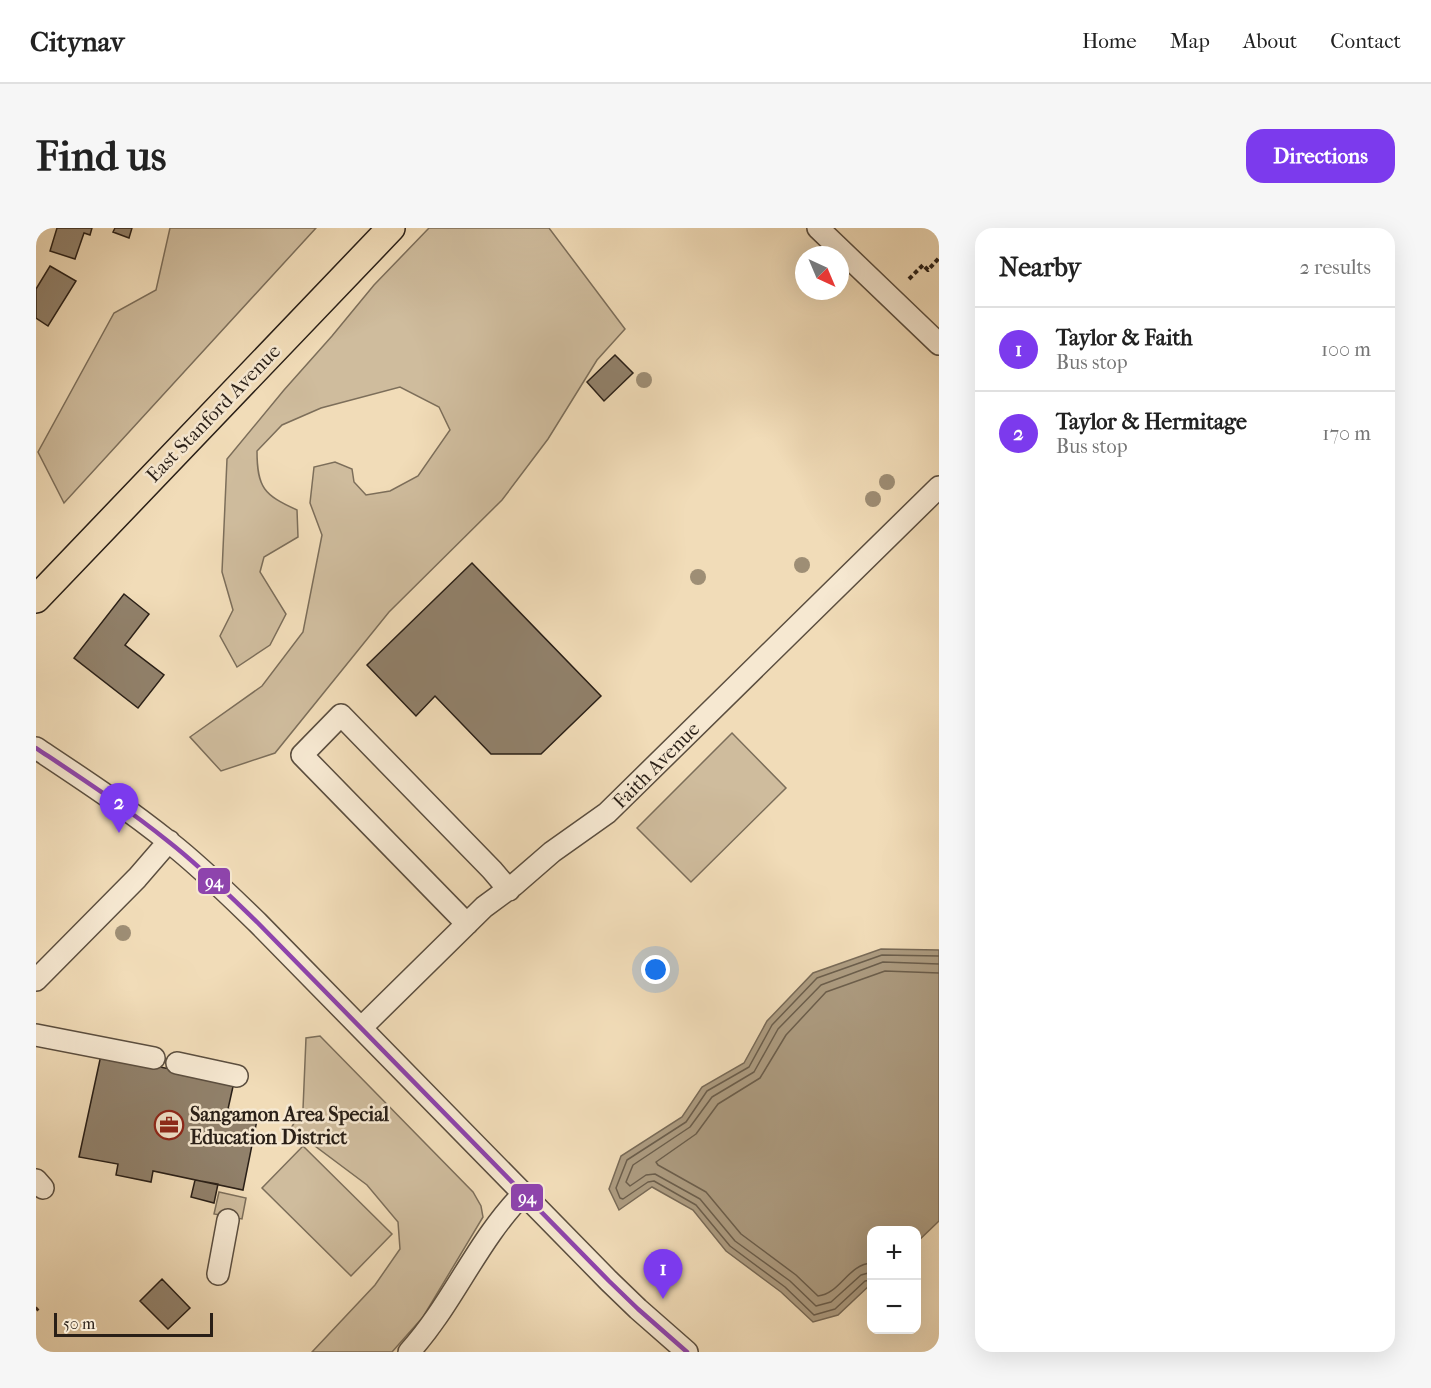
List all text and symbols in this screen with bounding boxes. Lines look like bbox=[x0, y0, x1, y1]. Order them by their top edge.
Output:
text: Citynav bbox=[30, 25, 124, 58]
text: Home bbox=[1082, 29, 1137, 53]
text: Map bbox=[1170, 29, 1210, 53]
text: About bbox=[1243, 29, 1297, 53]
text: Contact bbox=[1330, 29, 1401, 53]
button: Directions bbox=[1246, 129, 1395, 183]
text: Find us bbox=[36, 132, 166, 181]
north arrow bbox=[795, 246, 849, 300]
text: Nearby bbox=[999, 252, 1081, 283]
text: 2 results bbox=[1300, 256, 1371, 279]
text: Taylor & Faith bbox=[1056, 325, 1193, 351]
text: 1 bbox=[1015, 338, 1022, 361]
text: 100 m bbox=[1321, 338, 1371, 361]
street label: East Stanford Avenue bbox=[142, 340, 285, 487]
text: Bus stop bbox=[1056, 351, 1128, 374]
text: Taylor & Hermitage bbox=[1056, 409, 1247, 435]
text: 2 bbox=[1013, 422, 1024, 445]
text: 170 m bbox=[1322, 422, 1371, 445]
text: Bus stop bbox=[1056, 435, 1128, 458]
street label: Faith Avenue bbox=[608, 717, 704, 813]
pin: 2 bbox=[100, 784, 139, 833]
line badge: 94 bbox=[197, 867, 231, 895]
text: 94 bbox=[204, 872, 224, 892]
your location bbox=[641, 955, 670, 984]
place label: Sangamon Area Special Education District bbox=[190, 1103, 389, 1149]
office icon: Sangamon Area Special Education District bbox=[153, 1109, 185, 1141]
line badge: 94 bbox=[510, 1183, 544, 1212]
text: 94 bbox=[517, 1188, 537, 1208]
map controls bbox=[867, 1226, 921, 1334]
button: + bbox=[867, 1226, 921, 1280]
pin: 1 bbox=[644, 1250, 682, 1299]
button: − bbox=[867, 1280, 921, 1334]
scale bar bbox=[54, 1310, 213, 1338]
text: 50 m bbox=[63, 1314, 95, 1333]

